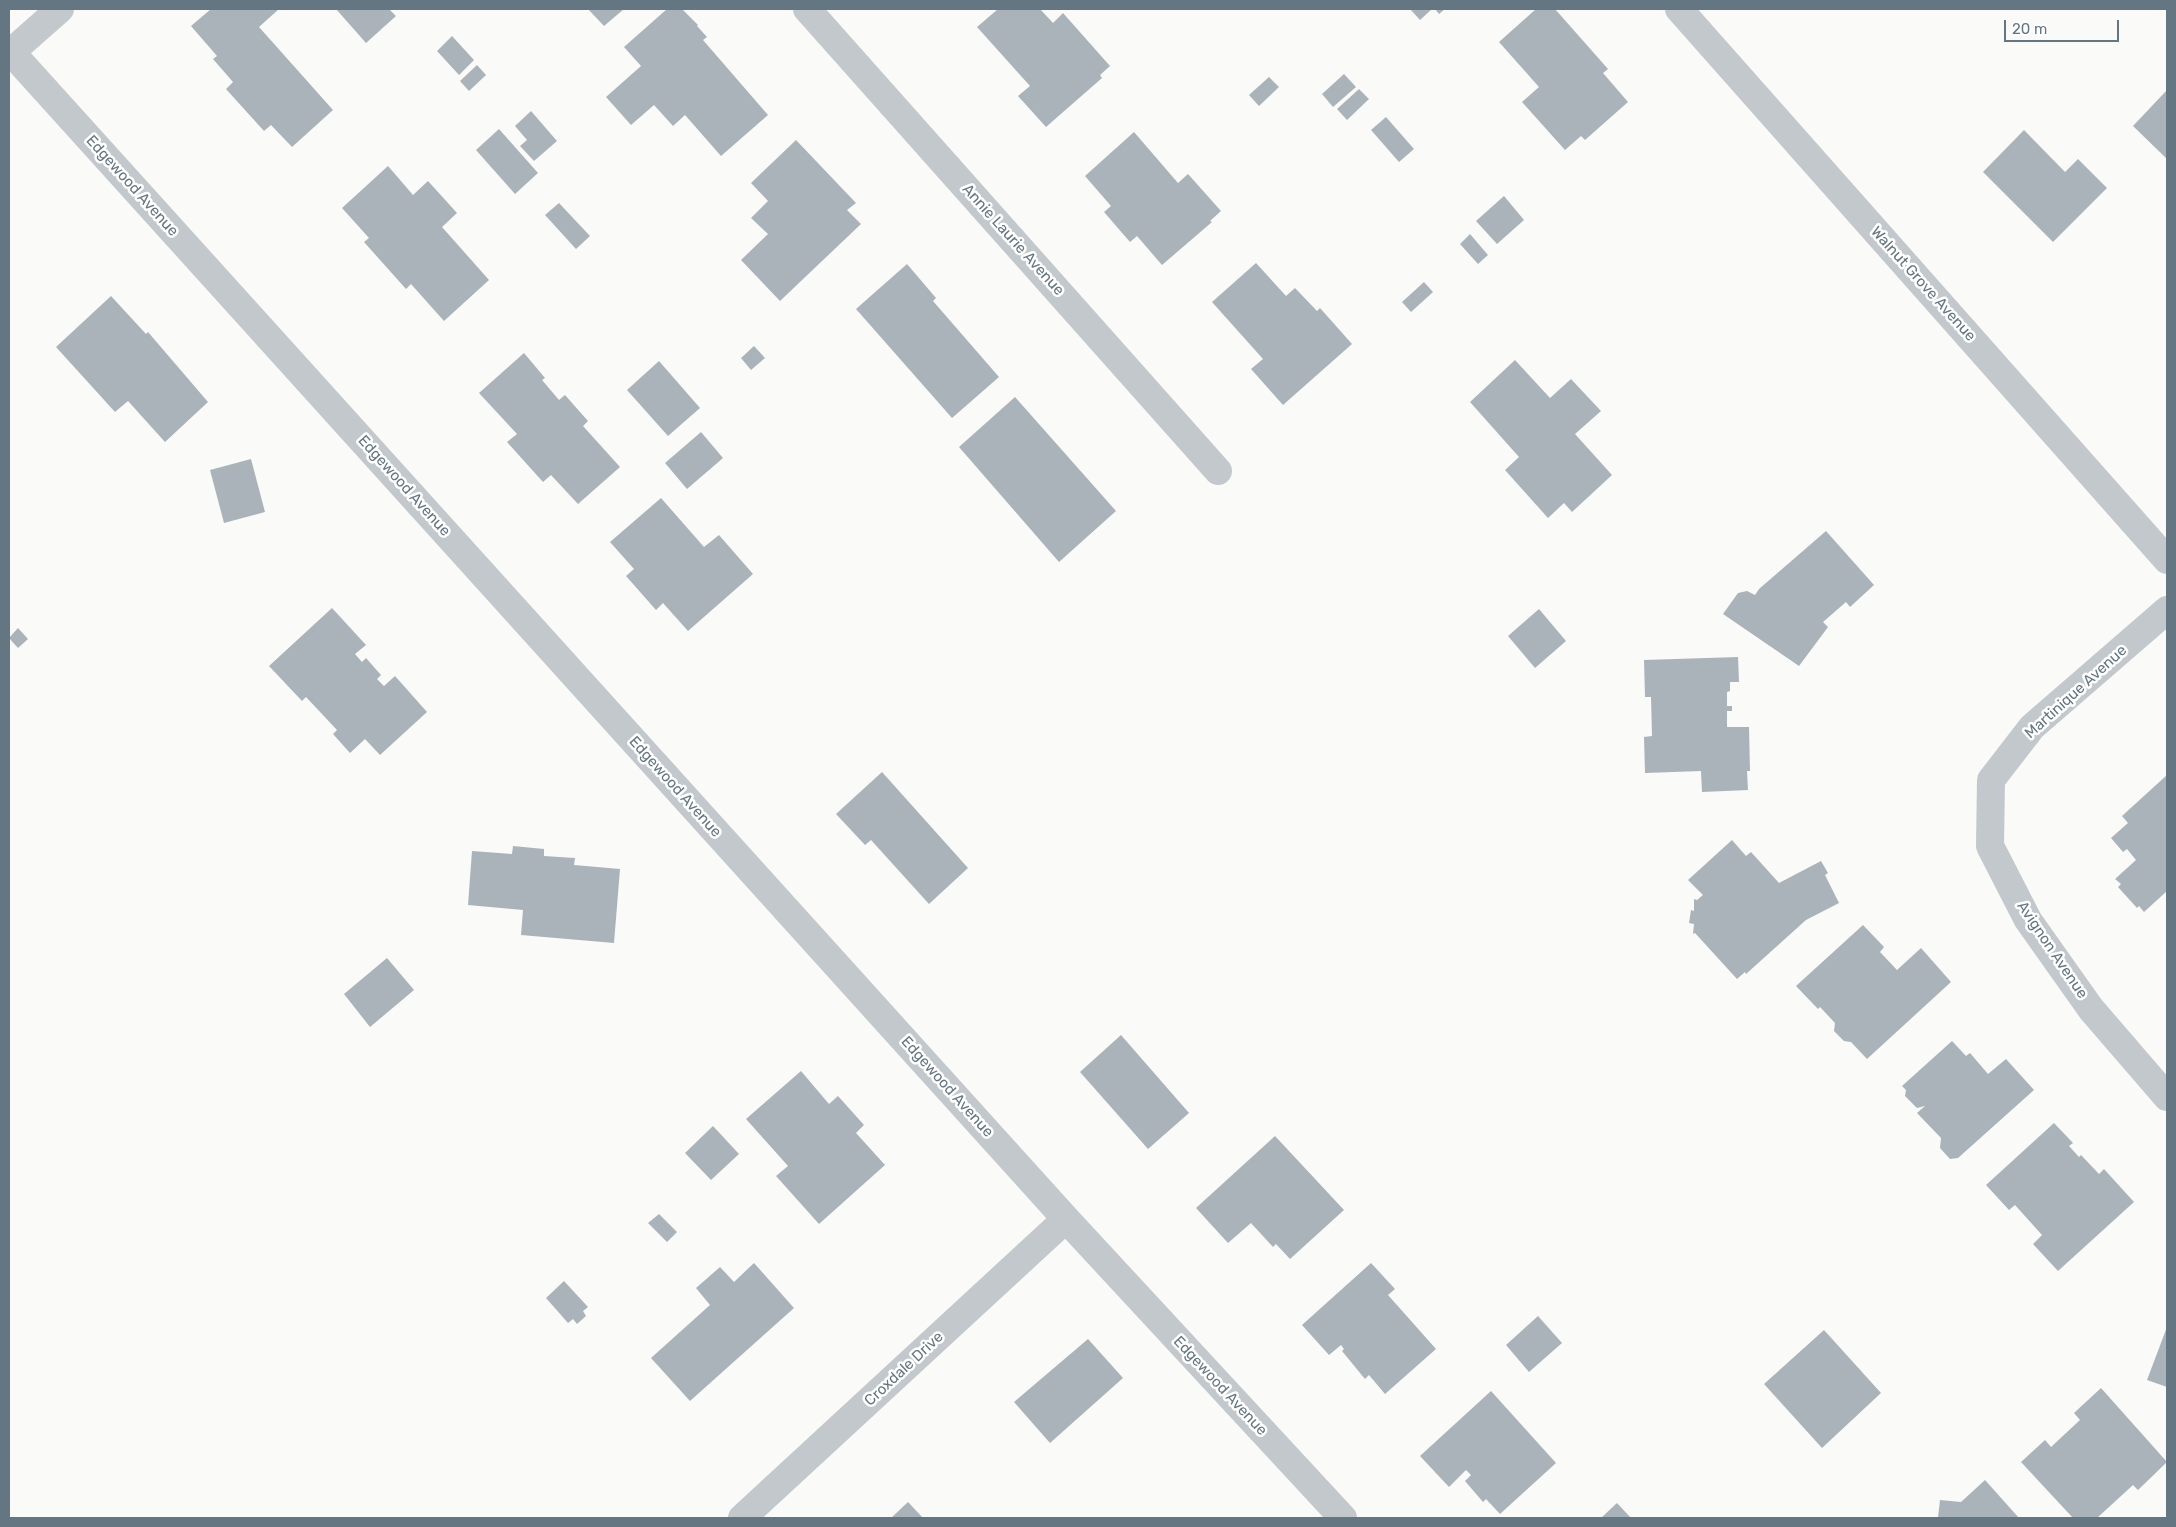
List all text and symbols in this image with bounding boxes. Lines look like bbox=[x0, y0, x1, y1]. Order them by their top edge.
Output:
scale bar bbox=[2006, 10, 2121, 42]
text: 20 m bbox=[2012, 20, 2047, 38]
street label: Edgewood Avenue bbox=[82, 132, 182, 240]
street label: Annie Laurie Avenue bbox=[958, 181, 1068, 299]
street label: Walnut Grove Avenue bbox=[1867, 223, 1979, 345]
street label: Edgewood Avenue bbox=[354, 432, 454, 540]
street label: Martinique Avenue bbox=[2021, 642, 2131, 742]
street label: Edgewood Avenue bbox=[625, 733, 725, 841]
street label: Avignon Avenue bbox=[2013, 898, 2091, 1002]
street label: Edgewood Avenue bbox=[897, 1033, 997, 1141]
street label: Croxdale Drive bbox=[861, 1328, 947, 1410]
street label: Edgewood Avenue bbox=[1169, 1333, 1271, 1439]

